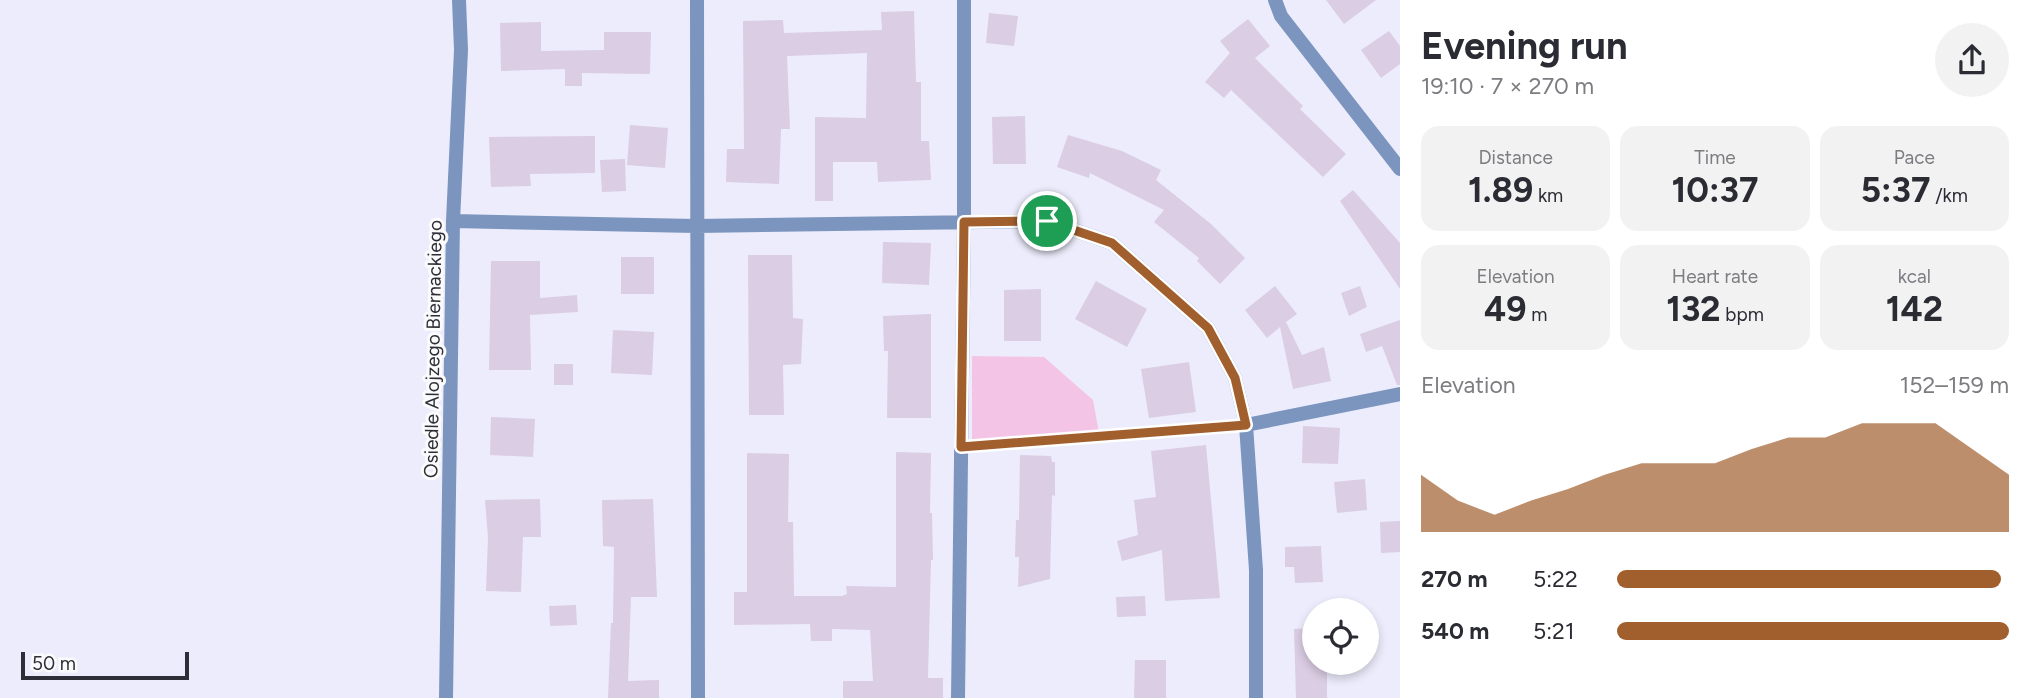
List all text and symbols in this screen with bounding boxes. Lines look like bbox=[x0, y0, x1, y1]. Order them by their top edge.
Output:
text: Evening run bbox=[1421, 23, 1628, 69]
button: share bbox=[1935, 23, 2009, 97]
text: 19:10 · 7 × 270 m bbox=[1421, 72, 1594, 100]
text: Distance bbox=[1478, 146, 1553, 169]
text: Time bbox=[1694, 146, 1736, 169]
text: Pace bbox=[1894, 146, 1935, 169]
text: 1.89 bbox=[1468, 169, 1533, 211]
text: 10:37 bbox=[1672, 169, 1758, 211]
text: 5:37 bbox=[1861, 169, 1930, 211]
text: km bbox=[1533, 184, 1563, 207]
text: /km bbox=[1930, 184, 1968, 207]
pin bbox=[1017, 191, 1077, 251]
icon: arrive bbox=[1028, 202, 1066, 240]
street label: Osiedle Alojzego Biernackiego bbox=[419, 220, 447, 478]
text: Elevation bbox=[1477, 265, 1555, 288]
text: Heart rate bbox=[1672, 265, 1758, 288]
text: kcal bbox=[1898, 265, 1931, 288]
text: 49 bbox=[1484, 288, 1526, 330]
text: 132 bbox=[1666, 288, 1721, 330]
text: 142 bbox=[1886, 288, 1943, 330]
text: m bbox=[1526, 303, 1547, 326]
text: bpm bbox=[1721, 303, 1764, 326]
text: Elevation bbox=[1421, 371, 1516, 399]
text: 152–159 m bbox=[1900, 371, 2009, 399]
text: 270 m bbox=[1421, 565, 1488, 593]
text: 5:22 bbox=[1533, 565, 1578, 593]
map controls bbox=[1302, 598, 1379, 675]
button: locate bbox=[1302, 598, 1379, 675]
text: 540 m bbox=[1421, 617, 1489, 645]
text: 5:21 bbox=[1533, 617, 1574, 645]
scale bar bbox=[21, 649, 189, 681]
text: 50 m bbox=[32, 652, 76, 675]

